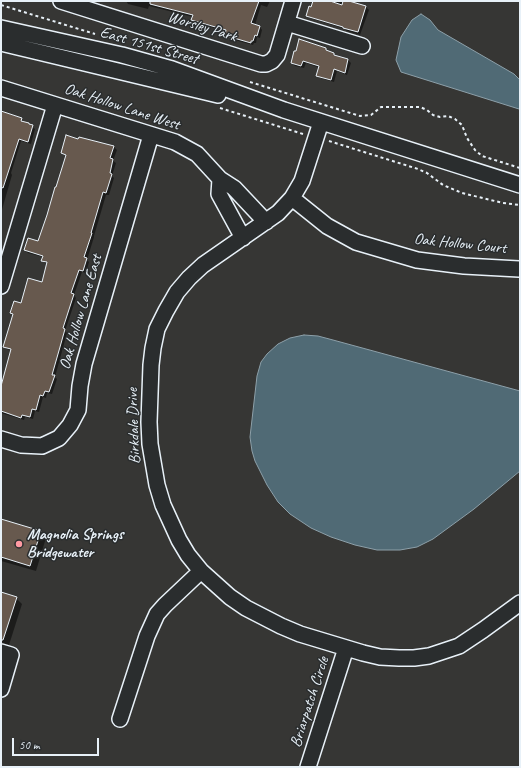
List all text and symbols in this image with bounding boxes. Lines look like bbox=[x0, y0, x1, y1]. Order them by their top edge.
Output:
street label: Worsley Park bbox=[165, 7, 239, 47]
street label: East 151st Street bbox=[98, 23, 200, 69]
street label: Oak Hollow Lane West bbox=[62, 79, 182, 135]
street label: Oak Hollow Court bbox=[413, 230, 507, 258]
street label: Oak Hollow Lane East bbox=[55, 252, 107, 372]
street label: Birkdale Drive bbox=[123, 388, 145, 464]
place label: Magnolia Springs Bridgewater bbox=[27, 525, 123, 563]
marker: Magnolia Springs Bridgewater bbox=[14, 539, 24, 549]
street label: Briarpatch Circle bbox=[286, 654, 334, 750]
scale bar bbox=[14, 730, 101, 756]
text: 50 m bbox=[19, 737, 39, 753]

